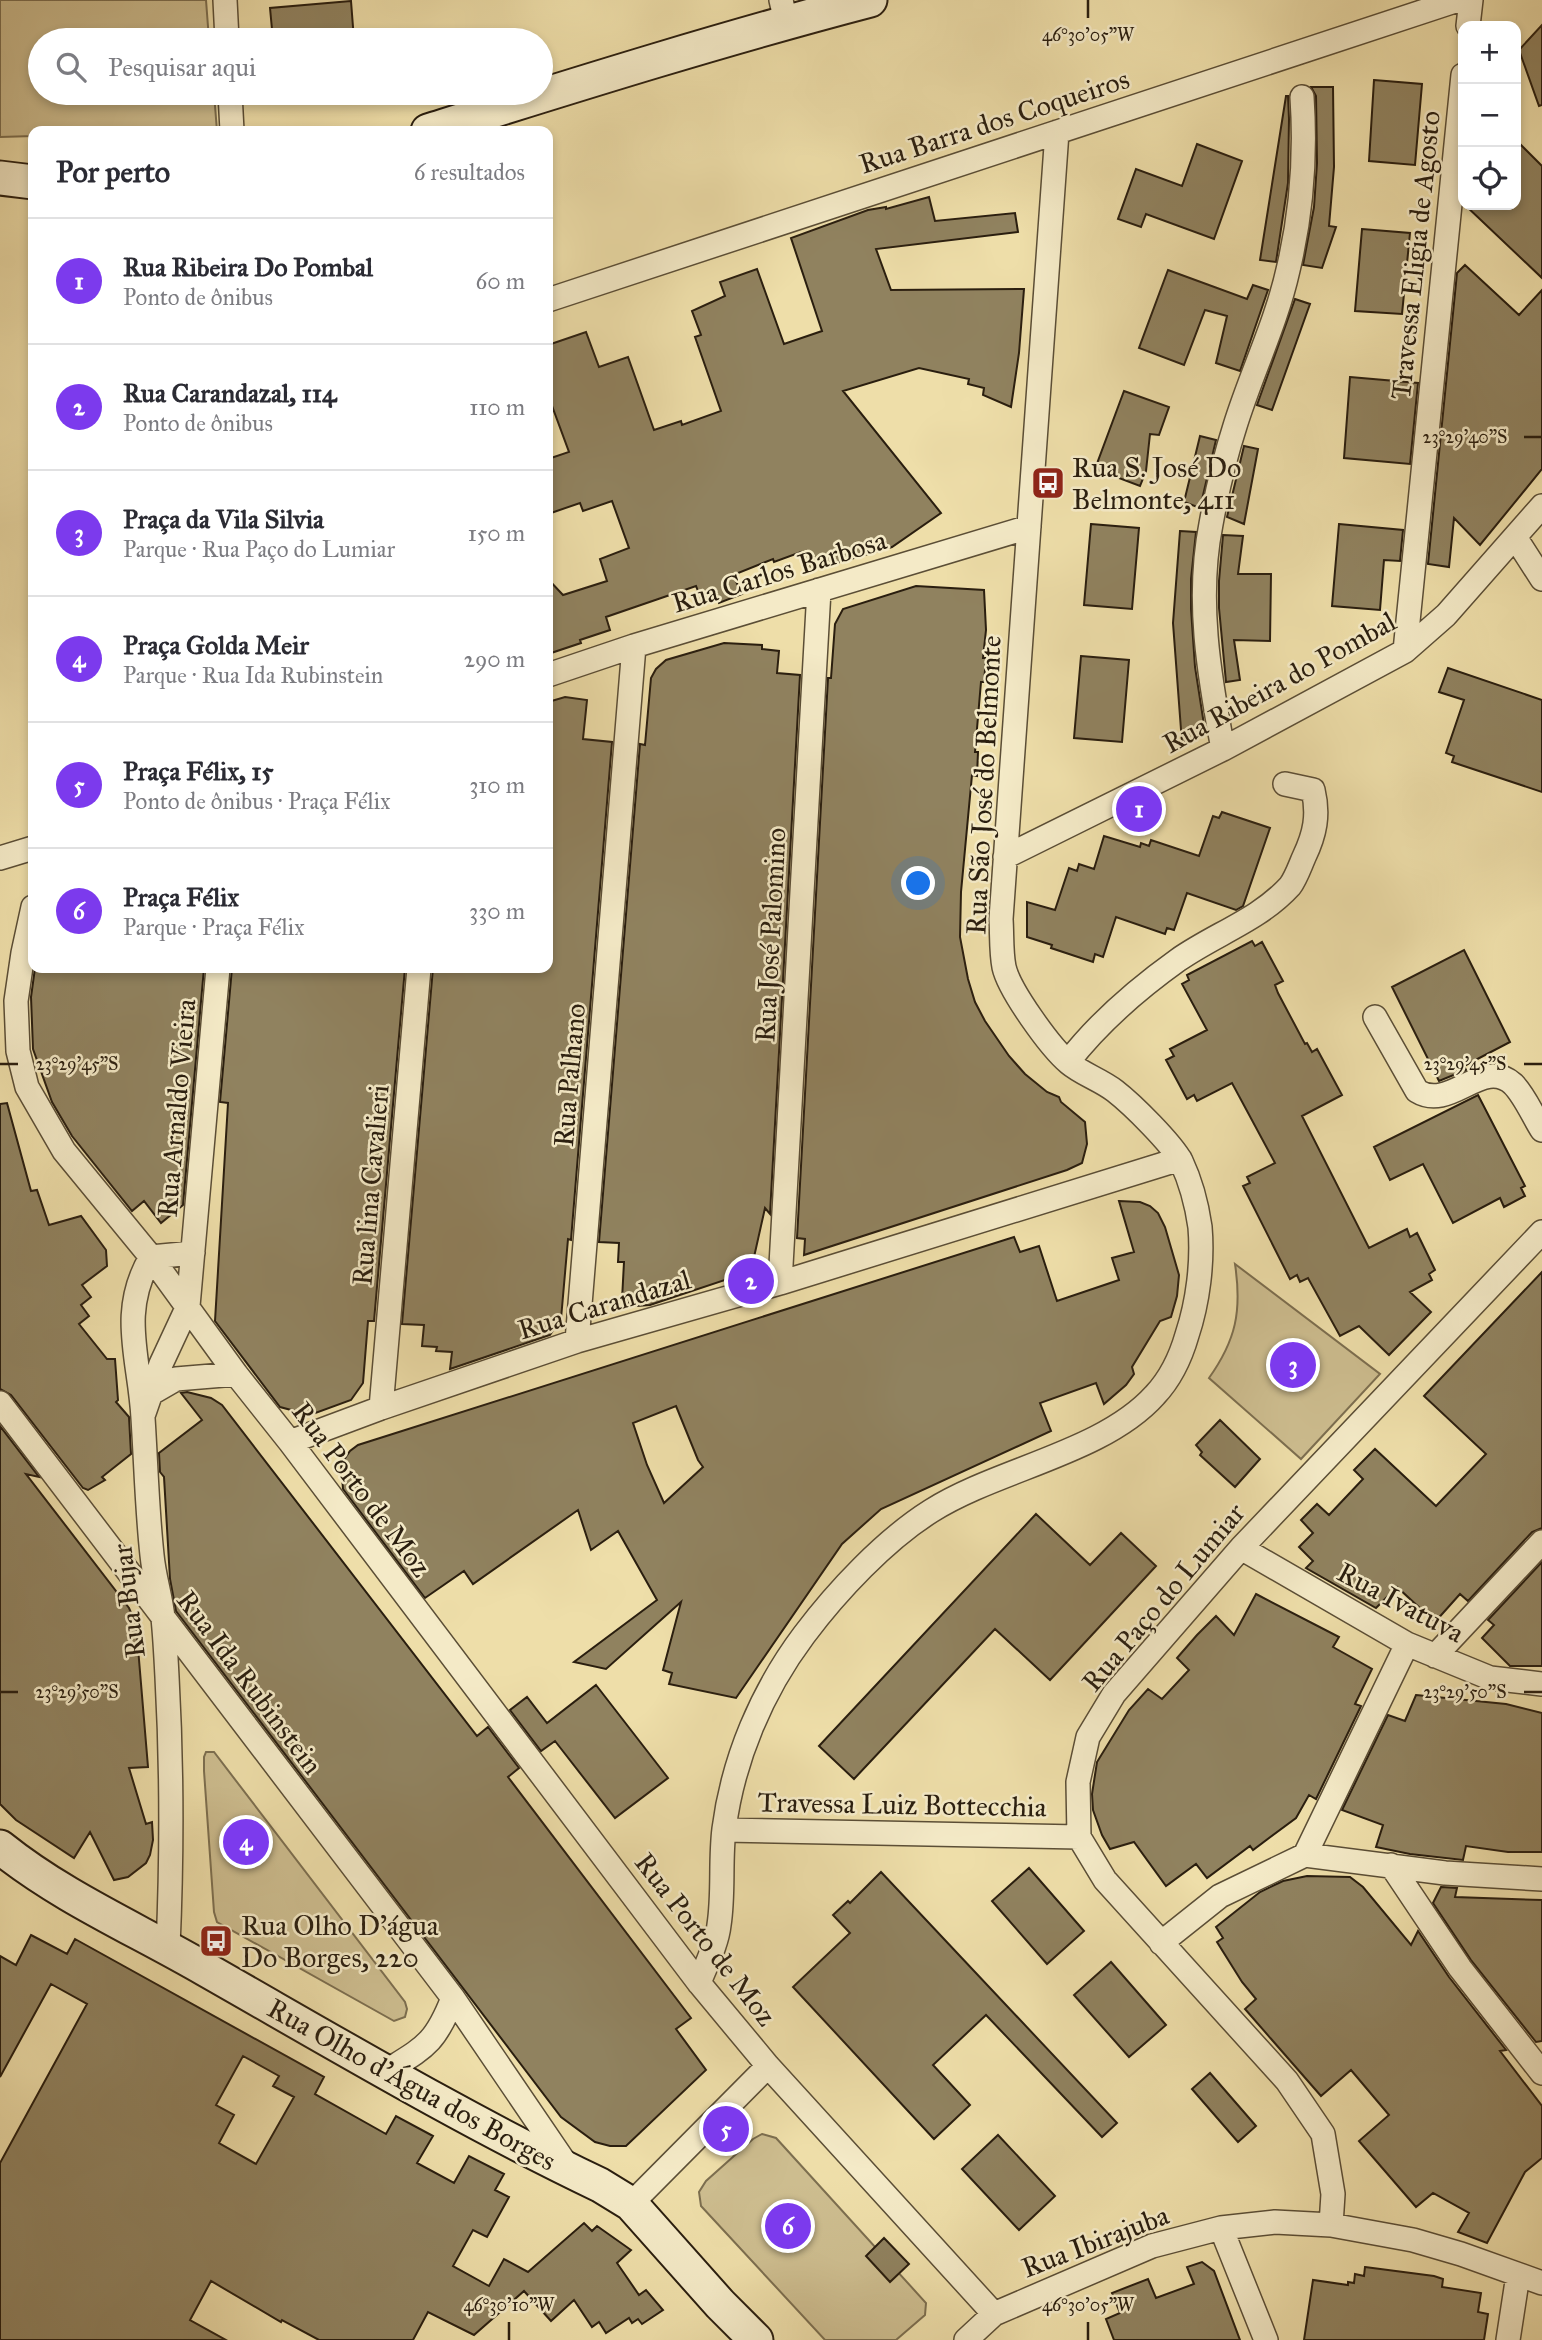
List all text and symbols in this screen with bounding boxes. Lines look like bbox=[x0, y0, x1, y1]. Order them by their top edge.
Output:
map controls bbox=[1458, 21, 1521, 210]
button: + bbox=[1458, 21, 1521, 84]
text: 46°30'05"W bbox=[1042, 24, 1135, 46]
search box bbox=[28, 28, 553, 105]
icon: search bbox=[52, 48, 90, 86]
text: Pesquisar aqui bbox=[108, 51, 256, 83]
street label: Rua Barra dos Coqueiros bbox=[855, 61, 1134, 182]
button: − bbox=[1458, 84, 1521, 147]
street label: Travessa Eligia de Agosto bbox=[1383, 109, 1448, 401]
button: locate bbox=[1458, 147, 1521, 210]
text: Por perto bbox=[56, 154, 170, 190]
text: 6 resultados bbox=[414, 158, 525, 186]
text: Rua Ribeira Do Pombal bbox=[123, 251, 373, 283]
text: 1 bbox=[74, 267, 84, 295]
text: 60 m bbox=[476, 267, 525, 295]
text: Ponto de ônibus bbox=[123, 283, 273, 311]
text: Rua Carandazal, 114 bbox=[123, 377, 337, 409]
text: 2 bbox=[73, 393, 85, 421]
text: 110 m bbox=[469, 393, 525, 421]
text: Ponto de ônibus bbox=[123, 409, 273, 437]
text: 23°29'40"S bbox=[1423, 426, 1507, 448]
place label: Rua S. José Do Belmonte, 411 bbox=[1072, 450, 1241, 517]
bus stop icon: Rua S. José Do Belmonte, 411 bbox=[1029, 464, 1067, 502]
text: Praça da Vila Silvia bbox=[123, 503, 324, 535]
text: 3 bbox=[74, 519, 84, 547]
text: 150 m bbox=[468, 519, 525, 547]
street label: Rua Carlos Barbosa bbox=[668, 522, 891, 621]
text: Parque · Rua Paço do Lumiar bbox=[123, 535, 395, 563]
street label: Rua Ribeira do Pombal bbox=[1157, 604, 1402, 761]
text: Praça Golda Meir bbox=[123, 629, 309, 661]
street label: Rua São José do Belmonte bbox=[958, 634, 1009, 936]
text: 4 bbox=[73, 645, 85, 673]
text: 290 m bbox=[464, 645, 525, 673]
text: Parque · Rua Ida Rubinstein bbox=[123, 661, 383, 689]
text: Praça Félix, 15 bbox=[123, 755, 273, 787]
text: 5 bbox=[74, 771, 84, 799]
text: 310 m bbox=[469, 771, 525, 799]
pin: 1 bbox=[1116, 783, 1162, 835]
text: Ponto de ônibus · Praça Félix bbox=[123, 787, 390, 815]
street label: Rua José Palomino bbox=[747, 827, 794, 1043]
your location bbox=[901, 866, 935, 900]
text: Praça Félix bbox=[123, 881, 239, 913]
text: 6 bbox=[73, 897, 85, 925]
text: 330 m bbox=[469, 897, 525, 925]
text: Parque · Praça Félix bbox=[123, 913, 304, 941]
street label: Rua Arnaldo Vieira bbox=[150, 997, 203, 1219]
street label: Rua Palhano bbox=[546, 1002, 593, 1148]
text: 23°29'45"S bbox=[36, 1053, 118, 1075]
text: 23°29'45"S bbox=[1424, 1053, 1506, 1075]
street label: Rua lina Cavalieri bbox=[344, 1083, 397, 1287]
pin: 2 bbox=[728, 1255, 774, 1307]
street label: Rua Carandazal bbox=[514, 1261, 695, 1347]
pin: 3 bbox=[1270, 1339, 1316, 1391]
street label: Rua Porto de Moz bbox=[284, 1395, 439, 1584]
street label: Rua Paço do Lumiar bbox=[1074, 1496, 1253, 1699]
street label: Rua Bujar bbox=[104, 1541, 153, 1660]
street label: Rua Ivatuva bbox=[1331, 1554, 1470, 1651]
street label: Rua Ida Rubinstein bbox=[169, 1584, 330, 1781]
text: 23°29'50"S bbox=[35, 1681, 119, 1703]
text: 23°29'50"S bbox=[1423, 1681, 1507, 1703]
street label: Travessa Luiz Bottecchia bbox=[757, 1784, 1047, 1825]
pin: 4 bbox=[223, 1816, 269, 1868]
street label: Rua Porto de Moz bbox=[627, 1846, 784, 2033]
place label: Rua Olho D'água Do Borges, 220 bbox=[241, 1908, 439, 1975]
bus stop icon: Rua Olho D'água Do Borges, 220 bbox=[197, 1922, 235, 1960]
street label: Rua Olho d'Água dos Borges bbox=[261, 1990, 562, 2178]
pin: 5 bbox=[703, 2103, 749, 2155]
street label: Rua Ibirajuba bbox=[1017, 2197, 1174, 2286]
pin: 6 bbox=[765, 2200, 811, 2252]
text: 46°30'10"W bbox=[464, 2294, 555, 2316]
text: 46°30'05"W bbox=[1042, 2294, 1135, 2316]

